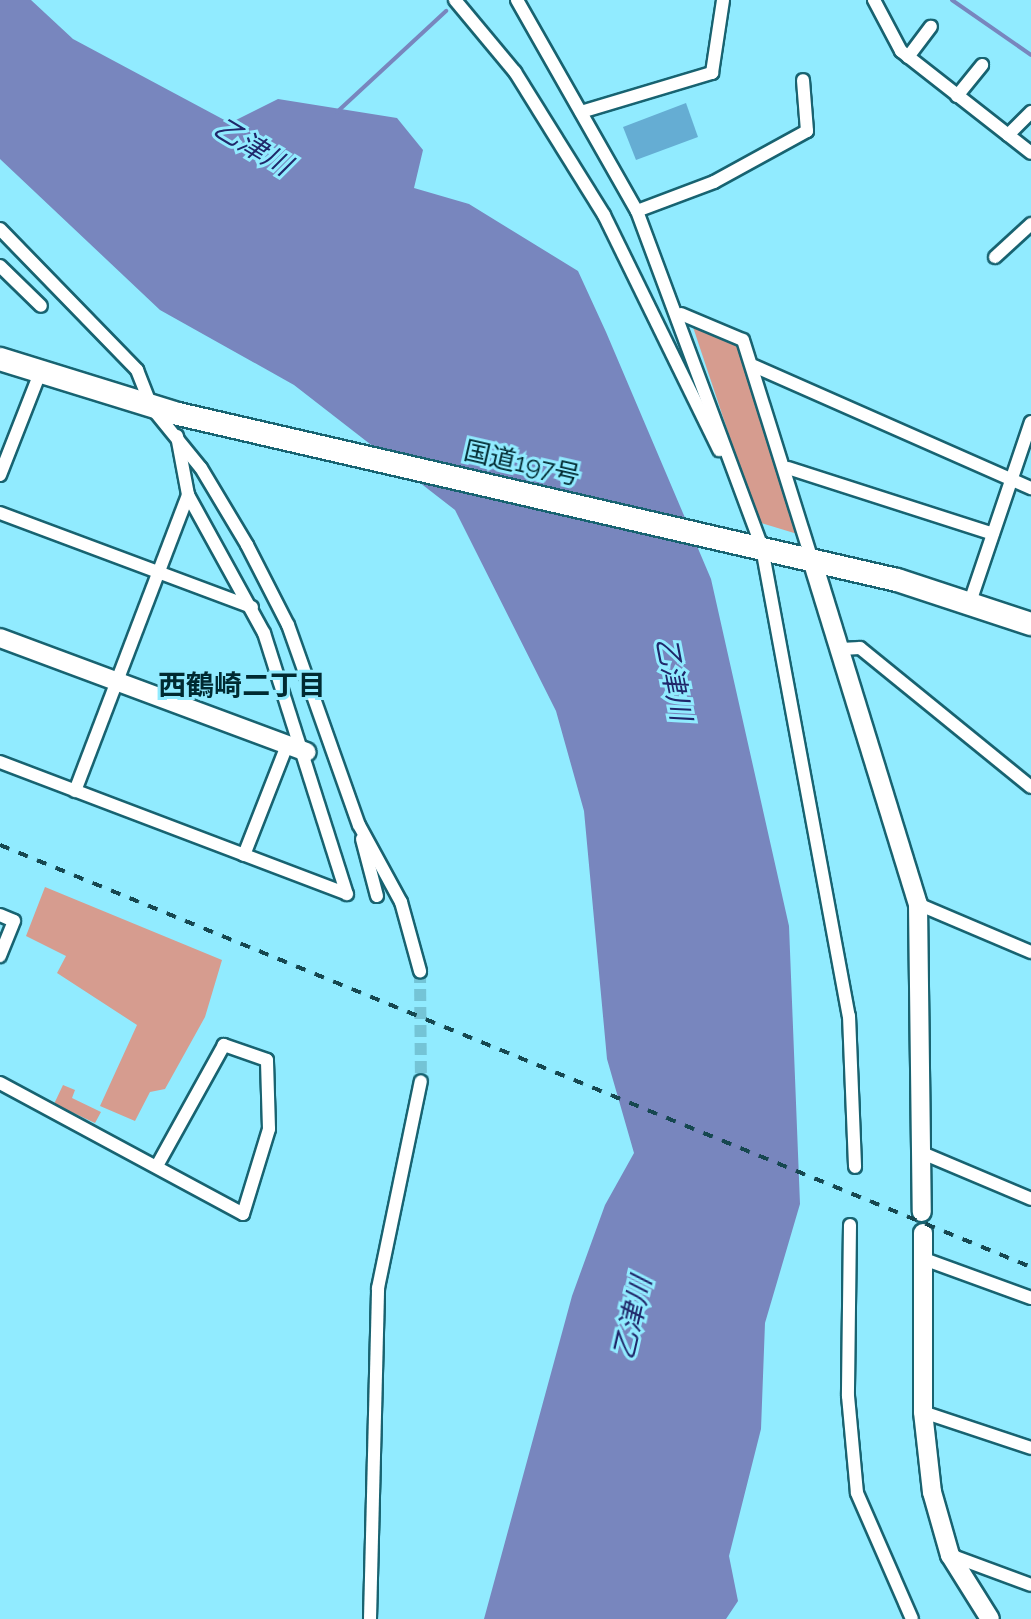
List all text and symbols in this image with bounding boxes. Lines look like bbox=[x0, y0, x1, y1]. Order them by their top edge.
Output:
water label: 乙津川 bbox=[207, 111, 297, 183]
street label: 国道197号 bbox=[461, 436, 583, 492]
water label: 乙津川 bbox=[648, 635, 698, 723]
district label: 西鶴崎二丁目 bbox=[158, 669, 326, 703]
water label: 乙津川 bbox=[607, 1273, 659, 1363]

